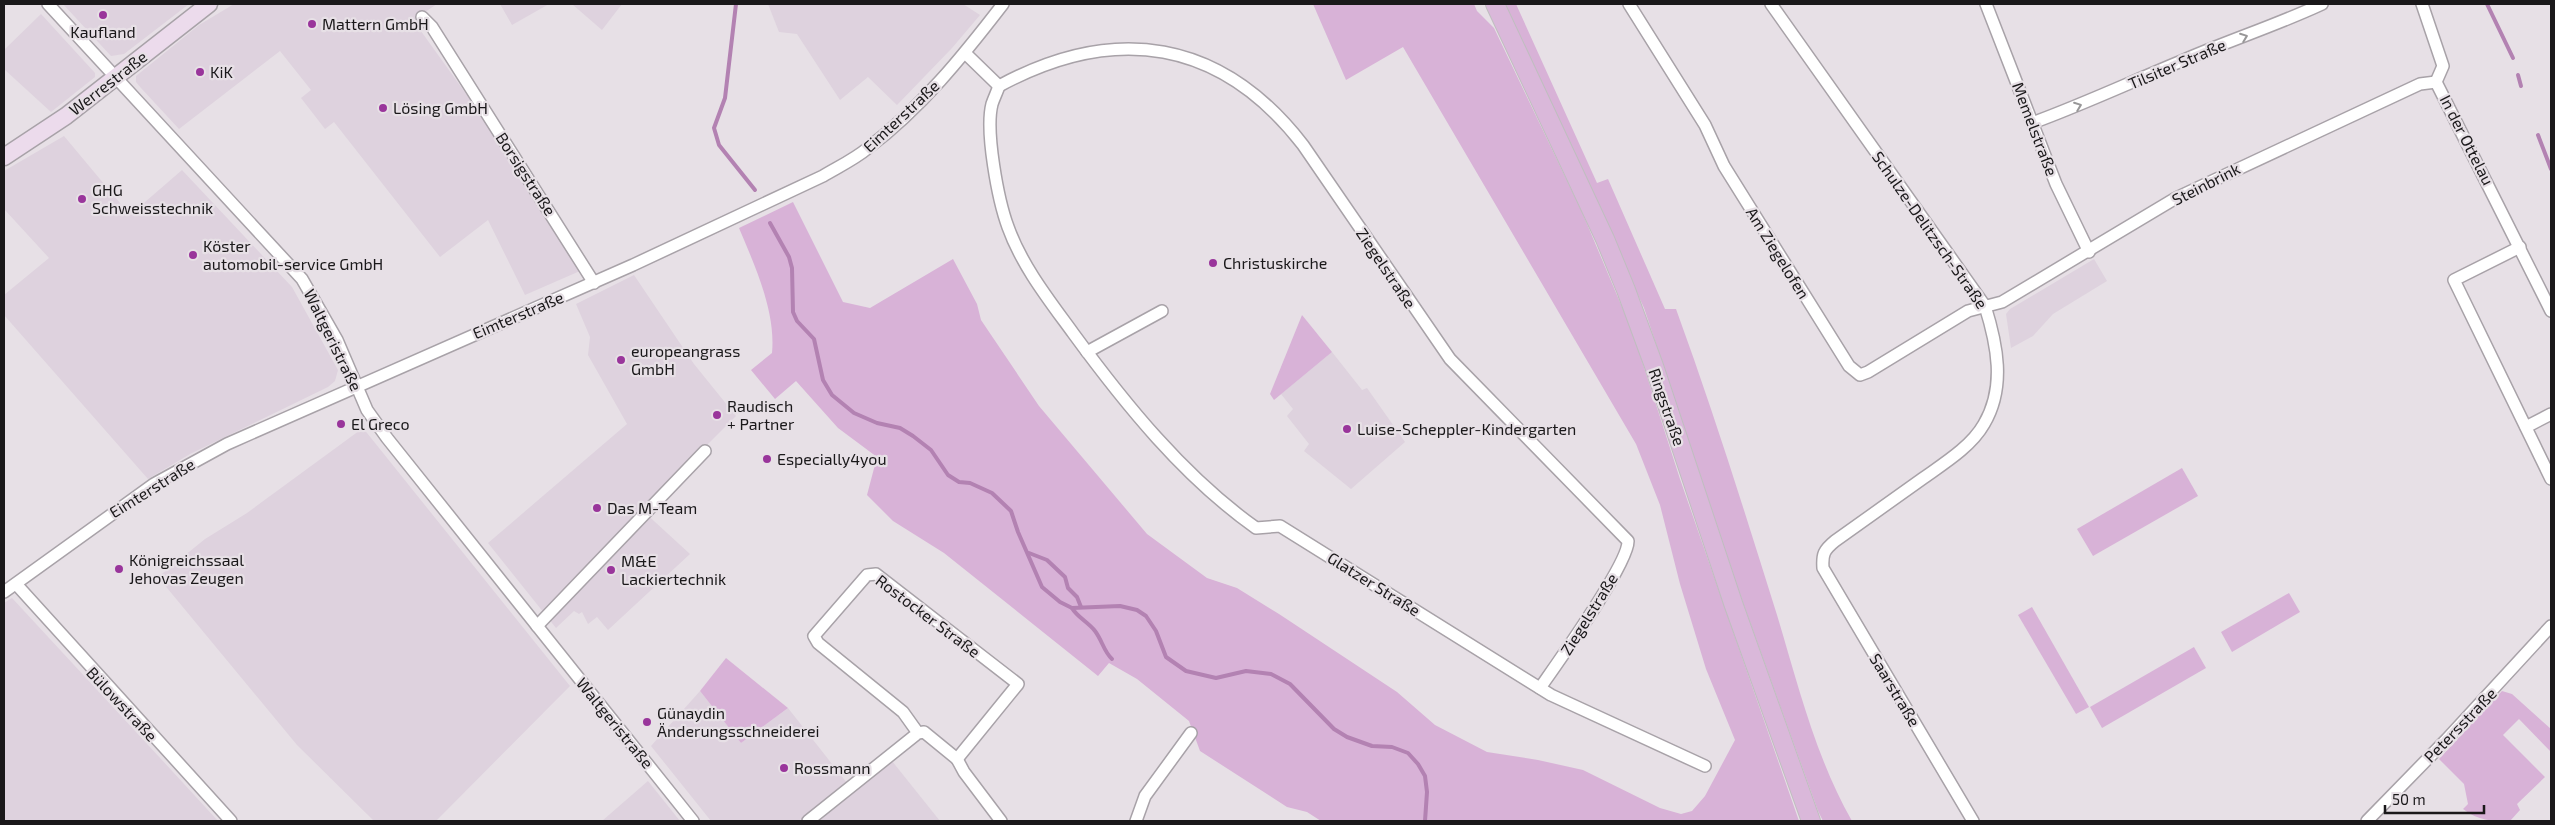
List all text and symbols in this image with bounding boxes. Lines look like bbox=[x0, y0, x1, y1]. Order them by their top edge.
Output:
marker: Kaufland bbox=[97, 9, 109, 21]
place label: Mattern GmbH bbox=[322, 14, 429, 33]
marker: Mattern GmbH bbox=[306, 18, 318, 30]
place label: Kaufland bbox=[70, 22, 136, 41]
one-way arrow bbox=[2239, 33, 2248, 43]
street label: Tilsiter Straße bbox=[2125, 34, 2228, 93]
street label: Werrestraße bbox=[65, 46, 150, 119]
place label: KiK bbox=[210, 62, 233, 81]
marker: KiK bbox=[194, 66, 206, 78]
street label: Eimterstraße bbox=[859, 76, 943, 156]
street label: Memelstraße bbox=[2009, 79, 2062, 178]
street label: In der Ottelau bbox=[2437, 92, 2498, 188]
place label: Lösing GmbH bbox=[393, 98, 488, 117]
marker: Lösing GmbH bbox=[377, 102, 389, 114]
one-way arrow bbox=[2073, 102, 2082, 112]
street label: Borsigstraße bbox=[493, 129, 560, 219]
street label: Schulze-Delitzsch-Straße bbox=[1869, 147, 1992, 312]
street label: Steinbrink bbox=[2169, 158, 2243, 209]
place label: GHG Schweisstechnik bbox=[92, 180, 213, 217]
marker: GHG Schweisstechnik bbox=[76, 193, 88, 205]
street label: Am Ziegelofen bbox=[1743, 203, 1814, 302]
street label: Ziegelstraße bbox=[1353, 224, 1420, 311]
place label: Köster automobil-service GmbH bbox=[203, 236, 383, 273]
marker: Köster automobil-service GmbH bbox=[187, 249, 199, 261]
place label: Christuskirche bbox=[1223, 253, 1327, 272]
marker: Christuskirche bbox=[1207, 257, 1219, 269]
street label: Waltgeristraße bbox=[301, 286, 366, 394]
street label: Eimterstraße bbox=[470, 287, 566, 342]
place label: europeangrass GmbH bbox=[631, 341, 740, 378]
marker: europeangrass GmbH bbox=[615, 354, 627, 366]
street label: Ringstraße bbox=[1645, 365, 1690, 448]
place label: Raudisch + Partner bbox=[727, 396, 795, 433]
marker: Raudisch + Partner bbox=[711, 409, 723, 421]
place label: El Greco bbox=[351, 414, 410, 433]
marker: El Greco bbox=[335, 418, 347, 430]
place label: Luise-Scheppler-Kindergarten bbox=[1357, 419, 1576, 438]
marker: Luise-Scheppler-Kindergarten bbox=[1341, 423, 1353, 435]
place label: Especially4you bbox=[777, 449, 887, 468]
marker: Especially4you bbox=[761, 453, 773, 465]
street label: Eimterstraße bbox=[106, 454, 198, 521]
place label: Das M-Team bbox=[607, 498, 697, 517]
marker: Das M-Team bbox=[591, 502, 603, 514]
street label: Glatzer Straße bbox=[1324, 548, 1424, 620]
place label: Königreichssaal Jehovas Zeugen bbox=[129, 550, 244, 587]
place label: M&E Lackiertechnik bbox=[621, 551, 726, 588]
marker: Königreichssaal Jehovas Zeugen bbox=[113, 563, 125, 575]
marker: M&E Lackiertechnik bbox=[605, 564, 617, 576]
street label: Ziegelstraße bbox=[1556, 569, 1621, 658]
street label: Rostocker Straße bbox=[872, 570, 984, 661]
street label: Saarstraße bbox=[1866, 650, 1925, 730]
street label: Bülowstraße bbox=[83, 662, 162, 745]
street label: Waltgeristraße bbox=[573, 674, 658, 772]
street label: Petersstraße bbox=[2419, 684, 2500, 766]
place label: Günaydin Änderungsschneiderei bbox=[657, 703, 820, 740]
marker: Günaydin Änderungsschneiderei bbox=[641, 716, 653, 728]
place label: Rossmann bbox=[794, 758, 871, 777]
marker: Rossmann bbox=[778, 762, 790, 774]
scale bar bbox=[2385, 782, 2484, 814]
text: 50 m bbox=[2392, 790, 2426, 808]

